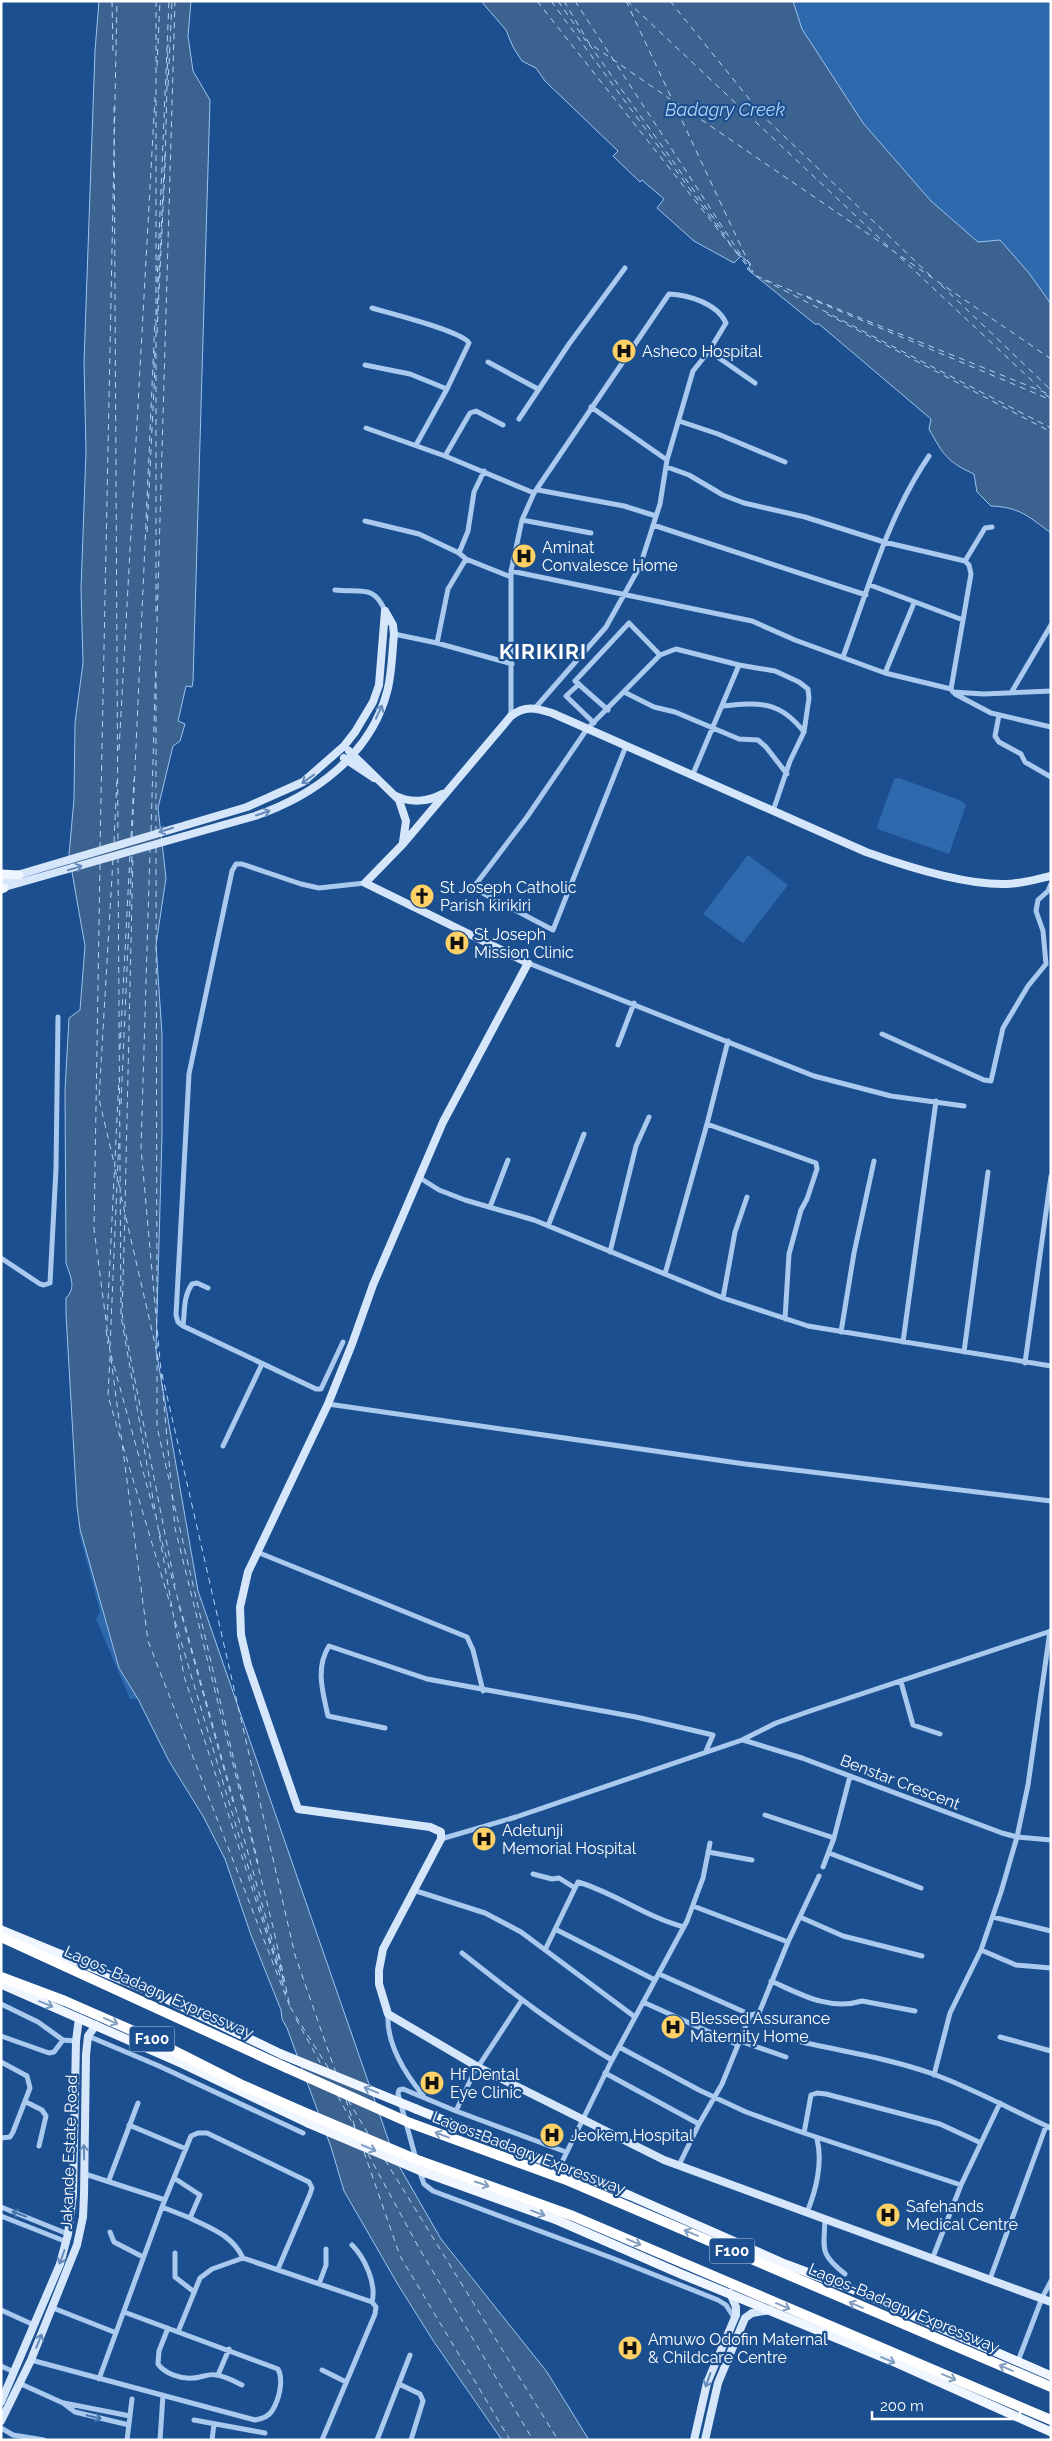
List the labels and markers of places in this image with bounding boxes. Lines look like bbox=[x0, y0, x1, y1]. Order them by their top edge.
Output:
hospital icon: Asheco Hospital bbox=[611, 338, 637, 364]
place label: Asheco Hospital bbox=[642, 342, 763, 361]
place label: Aminat Convalesce Home bbox=[542, 538, 678, 575]
hospital icon: Aminat Convalesce Home bbox=[511, 543, 537, 569]
place label: St Joseph Catholic Parish kirikiri bbox=[440, 878, 577, 915]
church icon: St Joseph Catholic Parish kirikiri bbox=[409, 883, 435, 909]
place label: St Joseph Mission Clinic bbox=[474, 925, 574, 962]
hospital icon: St Joseph Mission Clinic bbox=[444, 930, 470, 956]
place label: Adetunji Memorial Hospital bbox=[502, 1821, 637, 1858]
hospital icon: Adetunji Memorial Hospital bbox=[471, 1826, 497, 1852]
place label: Blessed Assurance Maternity Home bbox=[690, 2009, 830, 2046]
hospital icon: Blessed Assurance Maternity Home bbox=[660, 2014, 686, 2040]
place label: Hf Dental Eye Clinic bbox=[450, 2065, 522, 2102]
hospital icon: Hf Dental Eye Clinic bbox=[419, 2070, 445, 2096]
hospital icon: Jeokem Hospital bbox=[539, 2122, 565, 2148]
place label: Jeokem Hospital bbox=[570, 2126, 694, 2145]
place label: Safehands Medical Centre bbox=[906, 2197, 1018, 2234]
hospital icon: Safehands Medical Centre bbox=[875, 2202, 901, 2228]
place label: Amuwo Odofin Maternal & Childcare Centre bbox=[648, 2330, 828, 2367]
hospital icon: Amuwo Odofin Maternal & Childcare Centre bbox=[617, 2335, 643, 2361]

